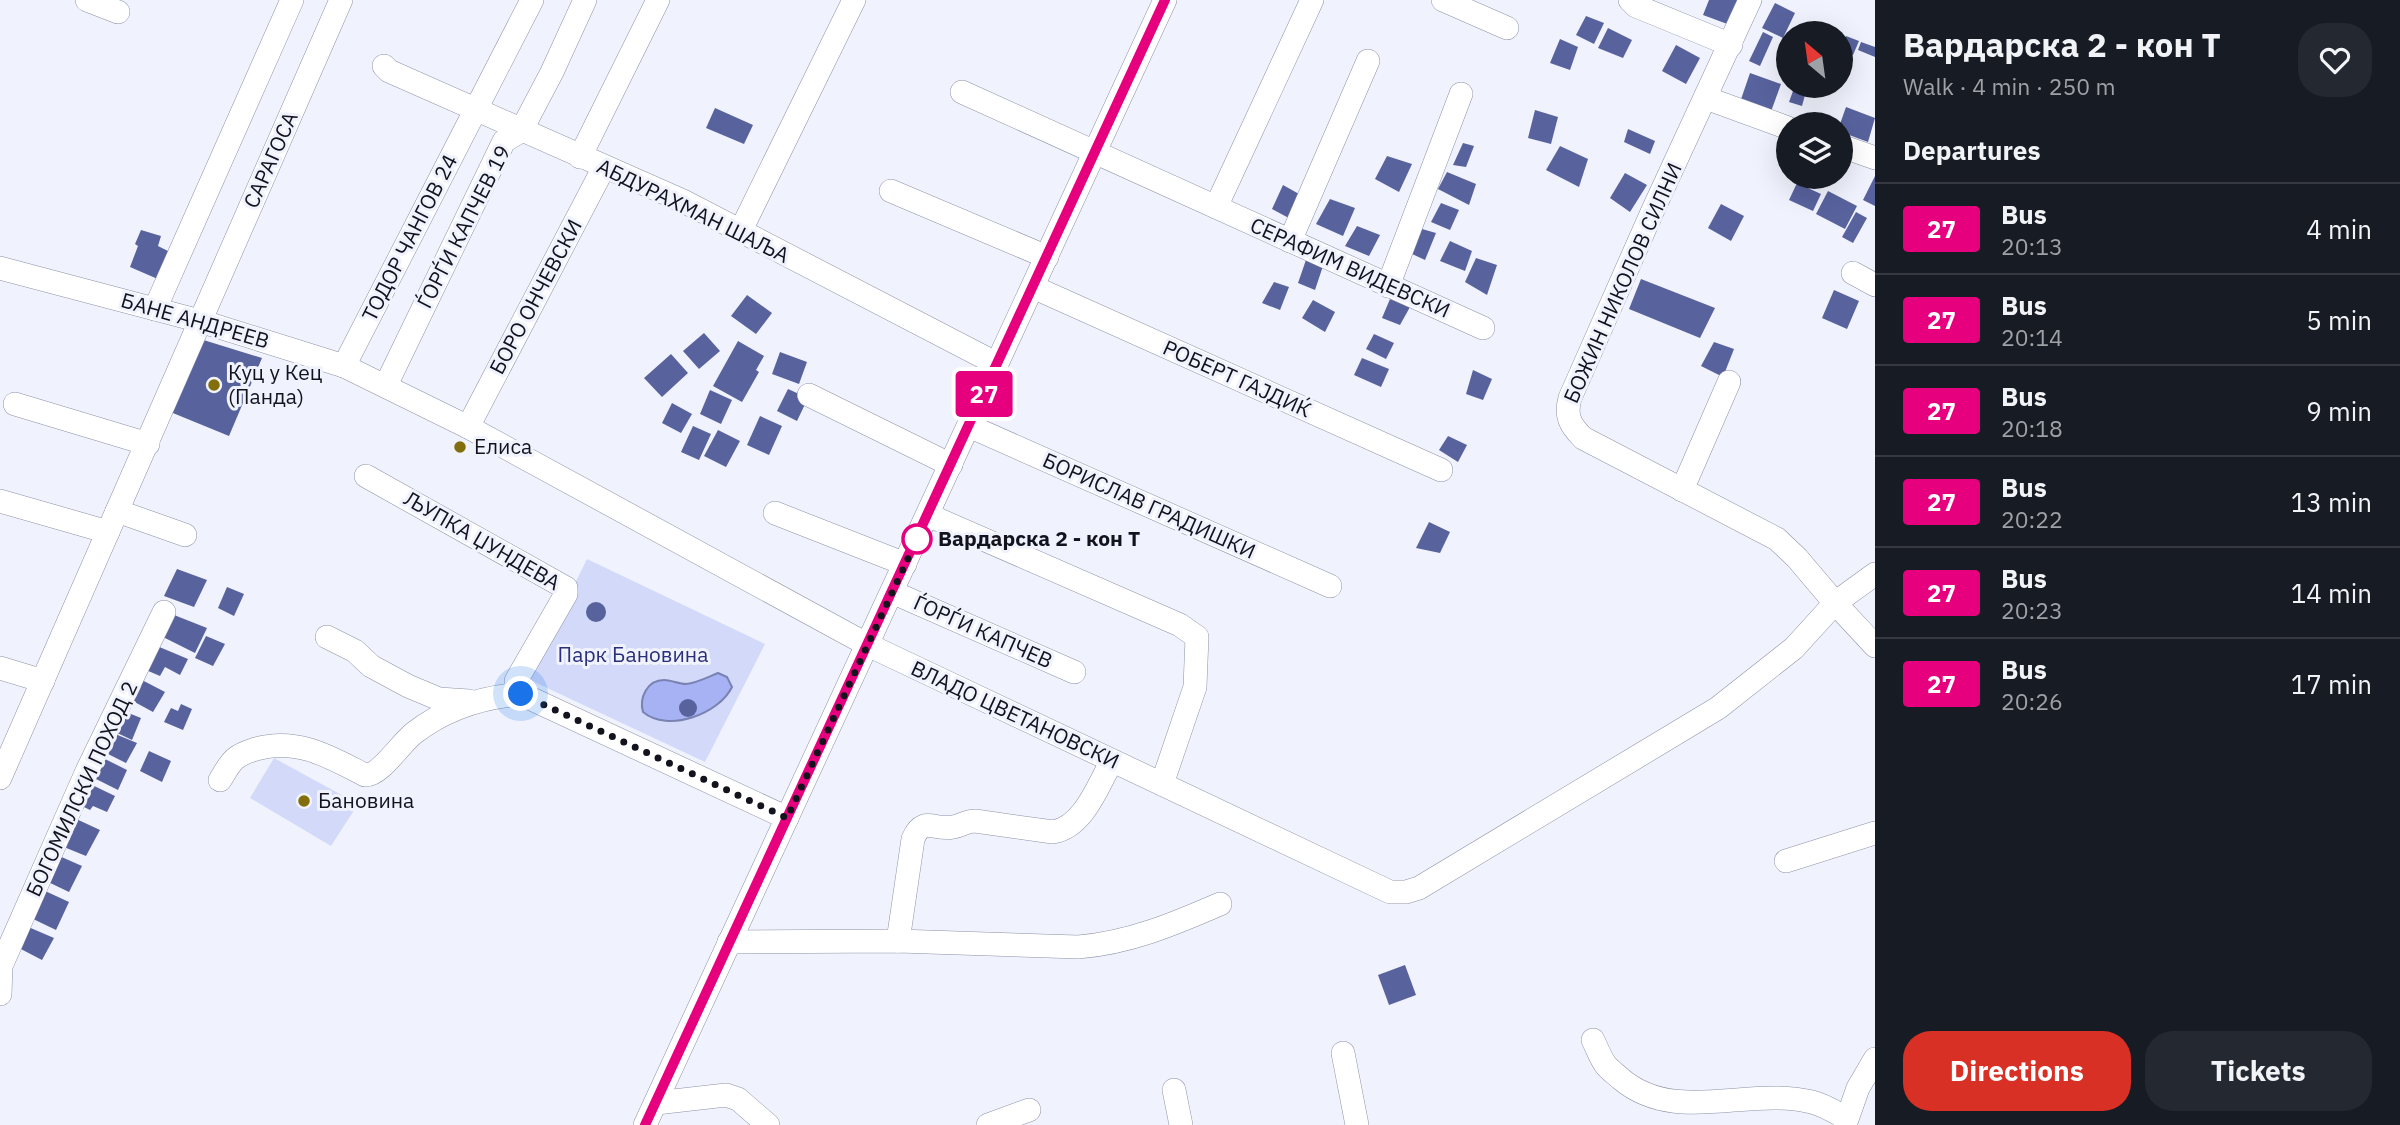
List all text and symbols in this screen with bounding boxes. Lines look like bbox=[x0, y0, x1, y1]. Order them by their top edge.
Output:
north arrow bbox=[1776, 21, 1853, 98]
map controls bbox=[1776, 21, 1853, 189]
text: Вардарска 2 - кон Т bbox=[1903, 23, 2221, 66]
button: heart bbox=[2298, 23, 2372, 97]
text: Walk · 4 min · 250 m bbox=[1903, 71, 2116, 101]
street label: САРАГОСА bbox=[236, 107, 304, 212]
button: layers bbox=[1776, 112, 1853, 189]
text: Departures bbox=[1903, 133, 2041, 167]
street label: ЃОРЃИ КАПЧЕВ 19 bbox=[410, 140, 516, 313]
street label: ТОДОР ЧАНГОВ 24 bbox=[355, 149, 463, 326]
street label: АБДУРАХМАН ШАЉА bbox=[593, 151, 794, 269]
street label: БОЖИН НИКОЛОВ СИЛНИ bbox=[1556, 158, 1688, 407]
text: Bus bbox=[2001, 197, 2047, 231]
street label: СЕРАФИМ ВИДЕВСКИ bbox=[1246, 210, 1455, 324]
text: 4 min bbox=[2306, 212, 2372, 246]
text: 27 bbox=[1927, 213, 1956, 245]
street label: БОРО ОНЧЕВСКИ bbox=[482, 214, 588, 379]
text: 20:13 bbox=[2001, 231, 2063, 261]
street label: БАНЕ АНДРЕЕВ bbox=[118, 285, 273, 355]
text: Bus bbox=[2001, 288, 2047, 322]
text: 5 min bbox=[2306, 303, 2372, 337]
text: 27 bbox=[1927, 304, 1956, 336]
text: 20:14 bbox=[2001, 322, 2063, 352]
street label: РОБЕРТ ГАЈДИЌ bbox=[1159, 333, 1316, 423]
place label: Куц у Кец (Панда) bbox=[228, 358, 323, 410]
line badge: 27 bbox=[953, 371, 1016, 417]
marker: Куц у Кец (Панда) bbox=[206, 377, 222, 393]
text: 27 bbox=[970, 378, 998, 410]
text: Bus bbox=[2001, 379, 2047, 413]
text: 9 min bbox=[2306, 394, 2372, 428]
text: 27 bbox=[1927, 395, 1956, 427]
text: 20:18 bbox=[2001, 413, 2063, 443]
place label: Елиса bbox=[474, 432, 532, 460]
marker: Елиса bbox=[452, 439, 468, 455]
street label: БОРИСЛАВ ГРАДИШКИ bbox=[1039, 445, 1260, 565]
text: Bus bbox=[2001, 470, 2047, 504]
street label: ЉУПКА ЏУНДЕВА bbox=[399, 484, 566, 596]
text: 13 min bbox=[2291, 485, 2372, 519]
text: 27 bbox=[1927, 486, 1956, 518]
text: 20:22 bbox=[2001, 504, 2063, 534]
marker: Вардарска 2 - кон Т bbox=[902, 524, 932, 554]
place label: Вардарска 2 - кон Т bbox=[938, 524, 1140, 552]
text: Bus bbox=[2001, 561, 2047, 595]
text: 14 min bbox=[2291, 576, 2372, 610]
text: 27 bbox=[1927, 577, 1956, 609]
street label: ЃОРЃИ КАПЧЕВ bbox=[910, 588, 1057, 674]
text: 20:23 bbox=[2001, 595, 2063, 625]
park label: Парк Бановина bbox=[558, 640, 708, 668]
text: Bus bbox=[2001, 652, 2047, 686]
street label: ВЛАДО ЦВЕТАНОВСКИ bbox=[907, 653, 1124, 775]
text: 17 min bbox=[2291, 667, 2372, 701]
text: 27 bbox=[1927, 668, 1956, 700]
street label: БОГОМИЛСКИ ПОХОД 2 bbox=[19, 676, 143, 901]
your location bbox=[503, 676, 538, 711]
text: 20:26 bbox=[2001, 686, 2063, 716]
place label: Бановина bbox=[318, 786, 414, 814]
marker: Бановина bbox=[296, 793, 312, 809]
button: Directions bbox=[1903, 1031, 2131, 1111]
button: Tickets bbox=[2145, 1031, 2372, 1111]

